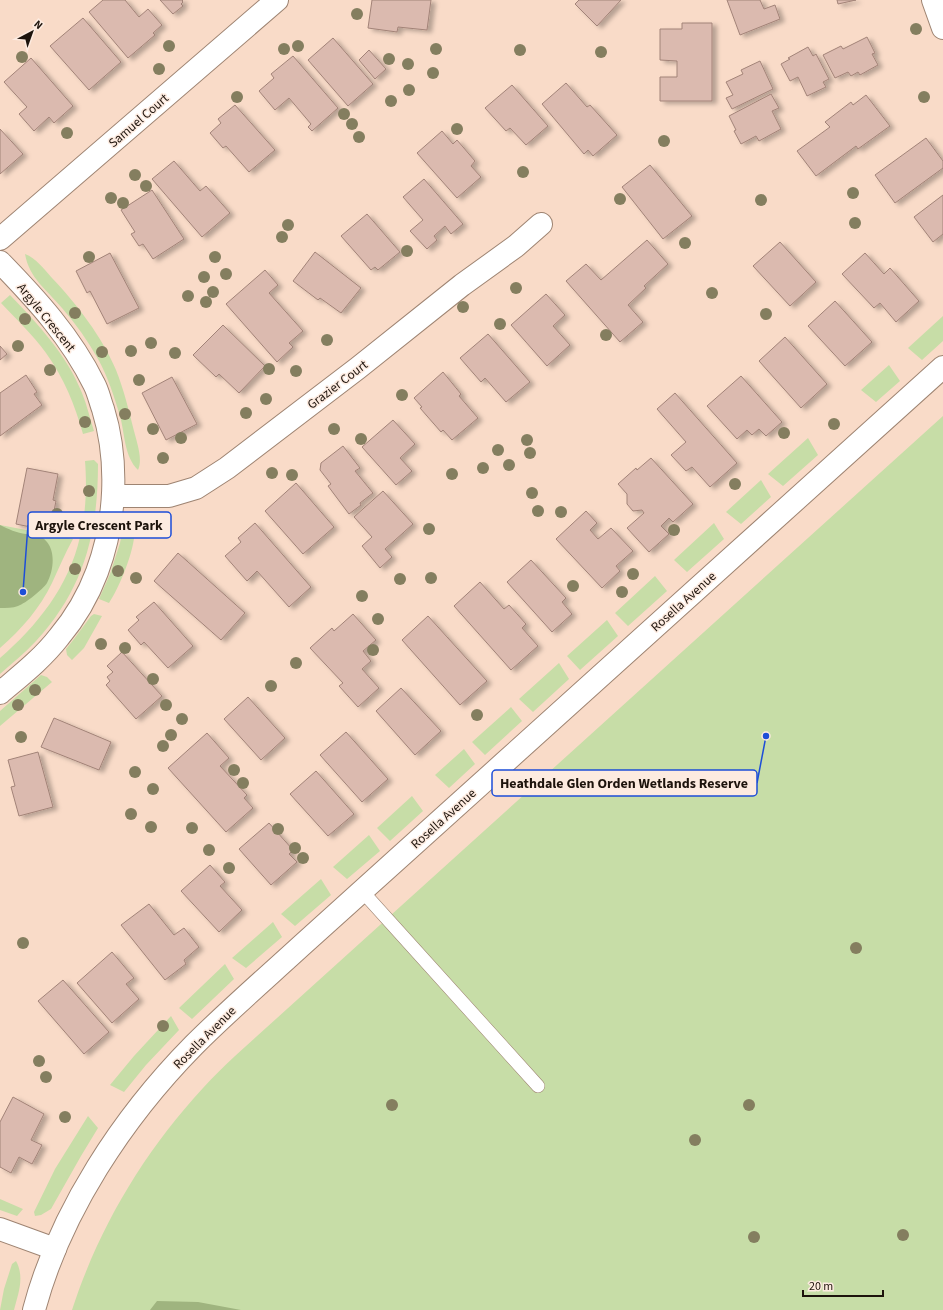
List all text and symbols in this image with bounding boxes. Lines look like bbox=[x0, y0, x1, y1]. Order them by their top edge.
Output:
north arrow bbox=[12, 12, 52, 52]
text: N bbox=[31, 17, 46, 33]
street label: Samuel Court bbox=[105, 89, 173, 152]
street label: Argyle Crescent bbox=[13, 279, 80, 356]
street label: Grazier Court bbox=[304, 356, 372, 414]
callout: Argyle Crescent Park bbox=[28, 512, 171, 538]
text: Argyle Crescent Park bbox=[34, 516, 163, 536]
street label: Rosella Avenue bbox=[647, 568, 720, 636]
callout: Heathdale Glen Orden Wetlands Reserve bbox=[492, 770, 757, 796]
text: Heathdale Glen Orden Wetlands Reserve bbox=[500, 774, 748, 794]
street label: Rosella Avenue bbox=[407, 785, 480, 853]
street label: Rosella Avenue bbox=[169, 1002, 240, 1073]
scale bar bbox=[803, 1272, 883, 1298]
text: 20 m bbox=[809, 1278, 833, 1295]

